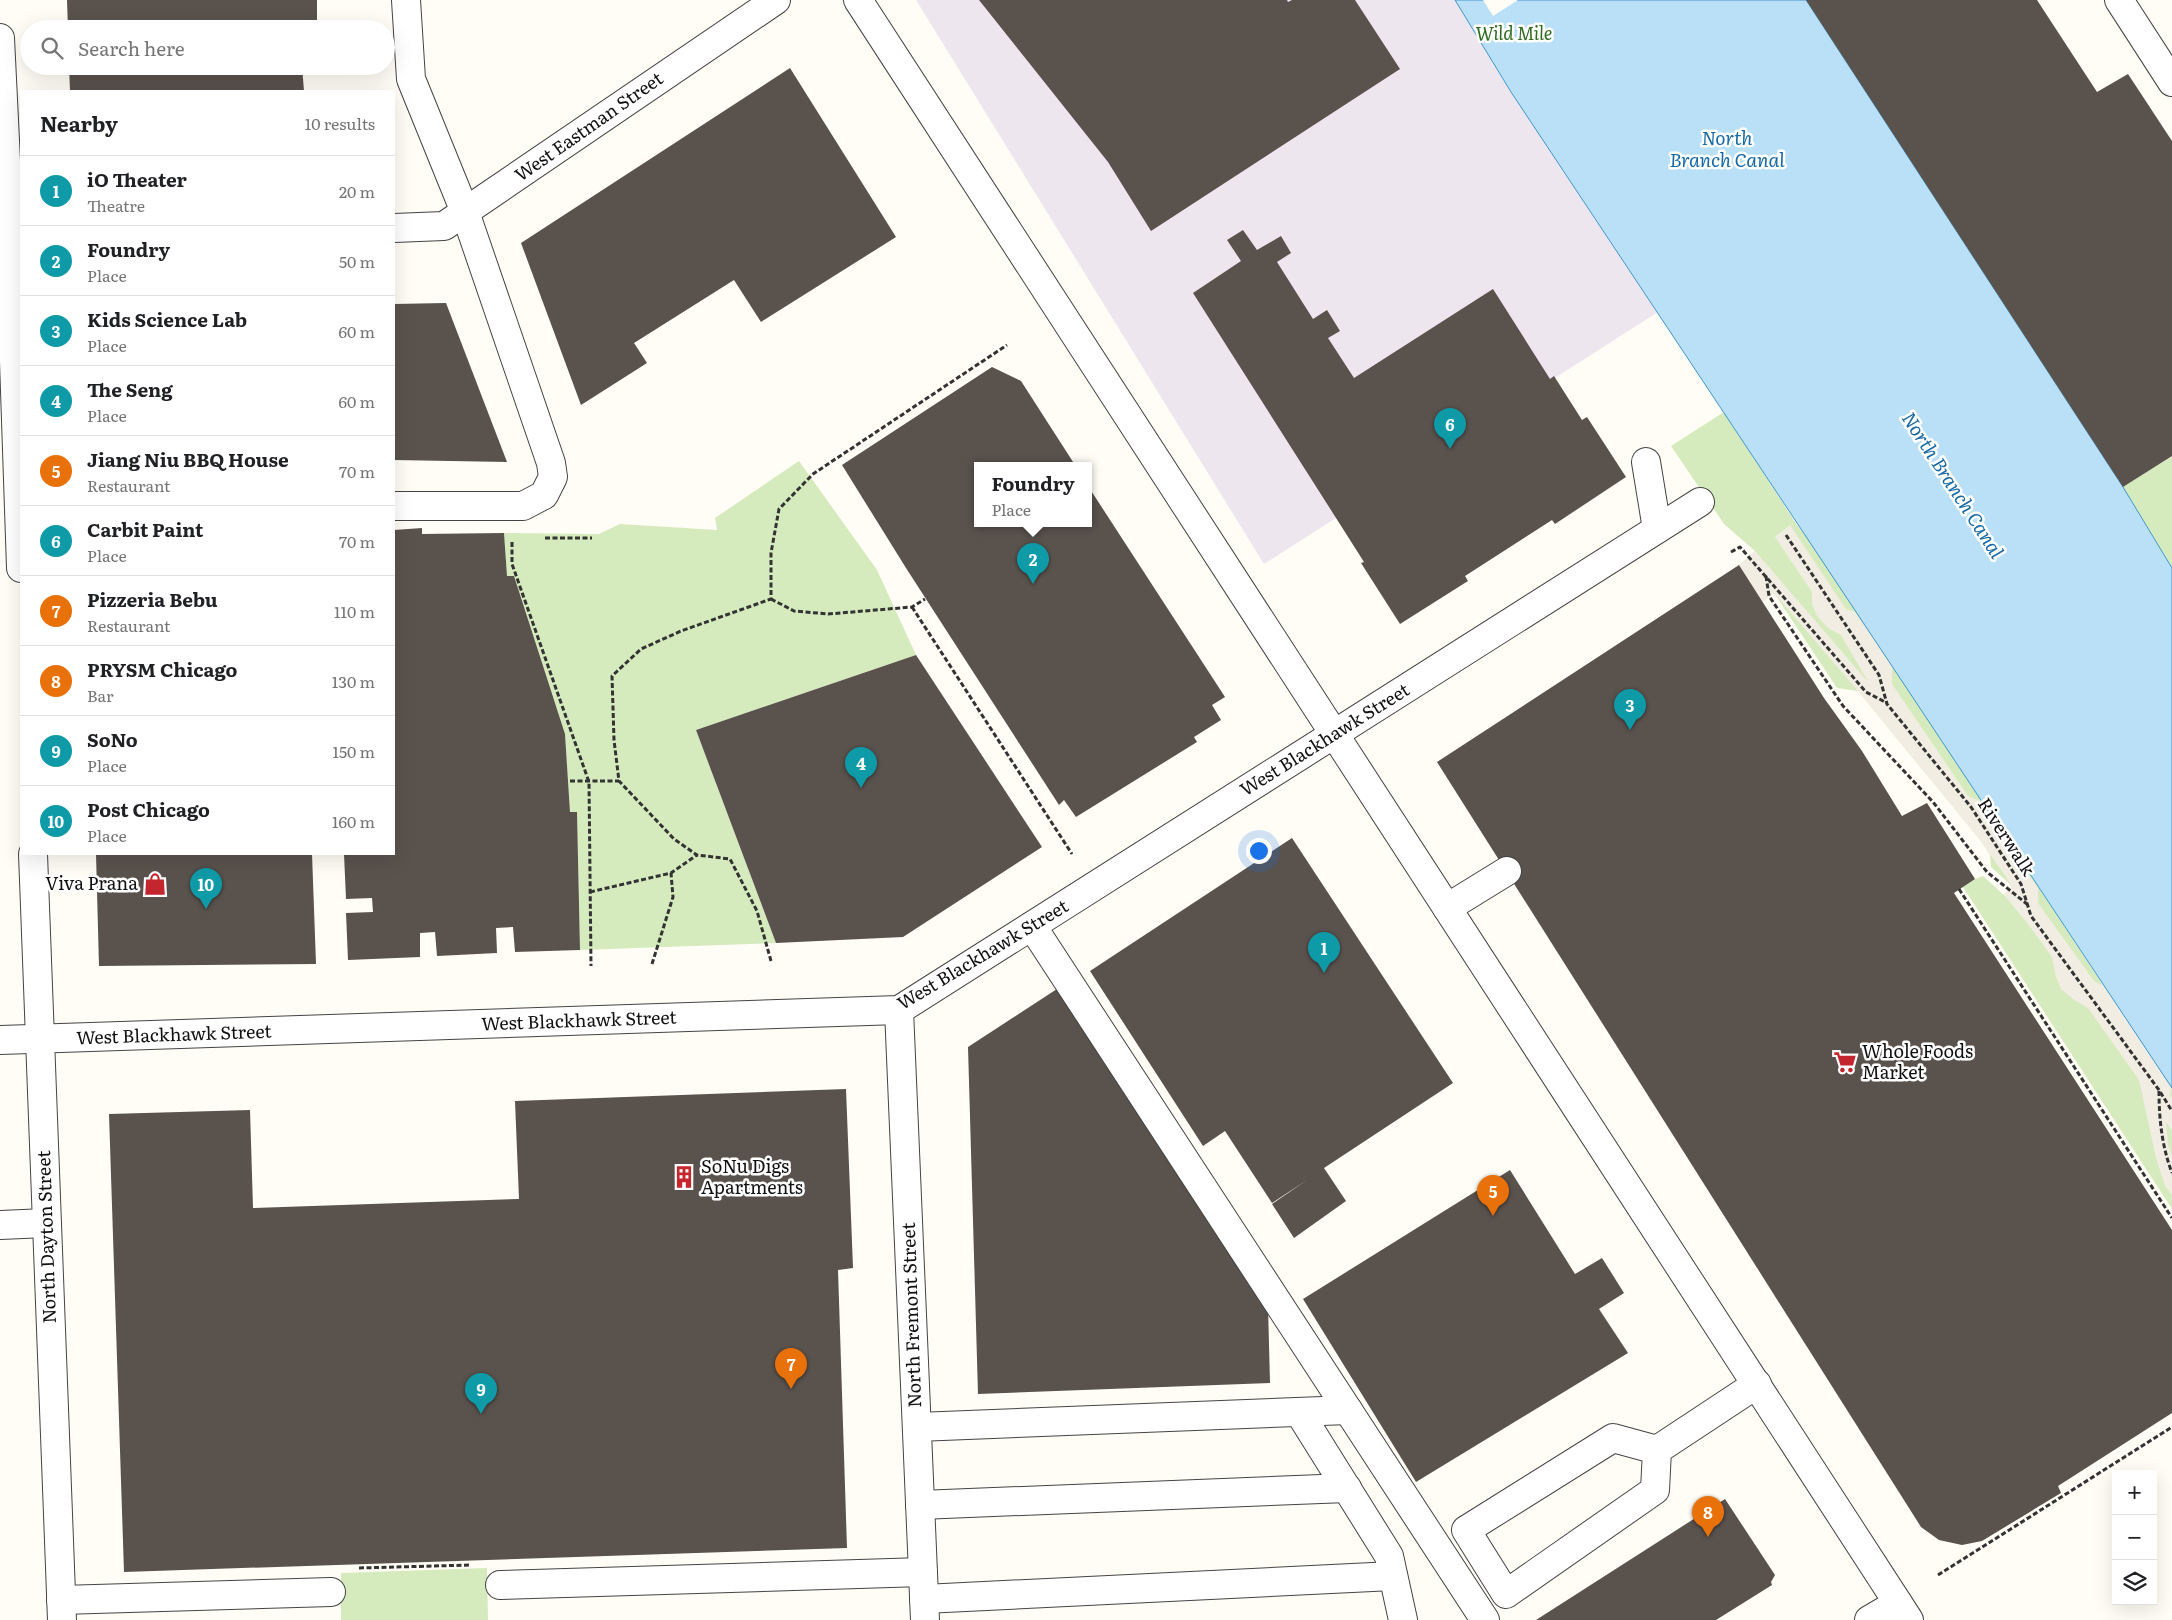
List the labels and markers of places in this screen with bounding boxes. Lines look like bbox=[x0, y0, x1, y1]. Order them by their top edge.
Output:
pin: 6 bbox=[1434, 408, 1466, 449]
pin: 2 bbox=[1017, 543, 1049, 584]
pin: 3 bbox=[1614, 689, 1646, 730]
pin: 4 bbox=[845, 747, 877, 788]
pin: 10 bbox=[190, 868, 222, 909]
place label: Viva Prana bbox=[45, 869, 138, 896]
shop icon: Viva Prana bbox=[142, 871, 168, 897]
pin: 1 bbox=[1308, 932, 1340, 973]
place label: Whole Foods Market bbox=[1862, 1037, 1973, 1085]
supermarket icon: Whole Foods Market bbox=[1832, 1049, 1858, 1075]
place label: SoNu Digs Apartments bbox=[701, 1152, 803, 1200]
building icon: SoNu Digs Apartments bbox=[671, 1164, 697, 1190]
pin: 5 bbox=[1477, 1175, 1509, 1216]
pin: 7 bbox=[775, 1348, 807, 1389]
pin: 9 bbox=[465, 1373, 497, 1414]
pin: 8 bbox=[1692, 1496, 1724, 1537]

